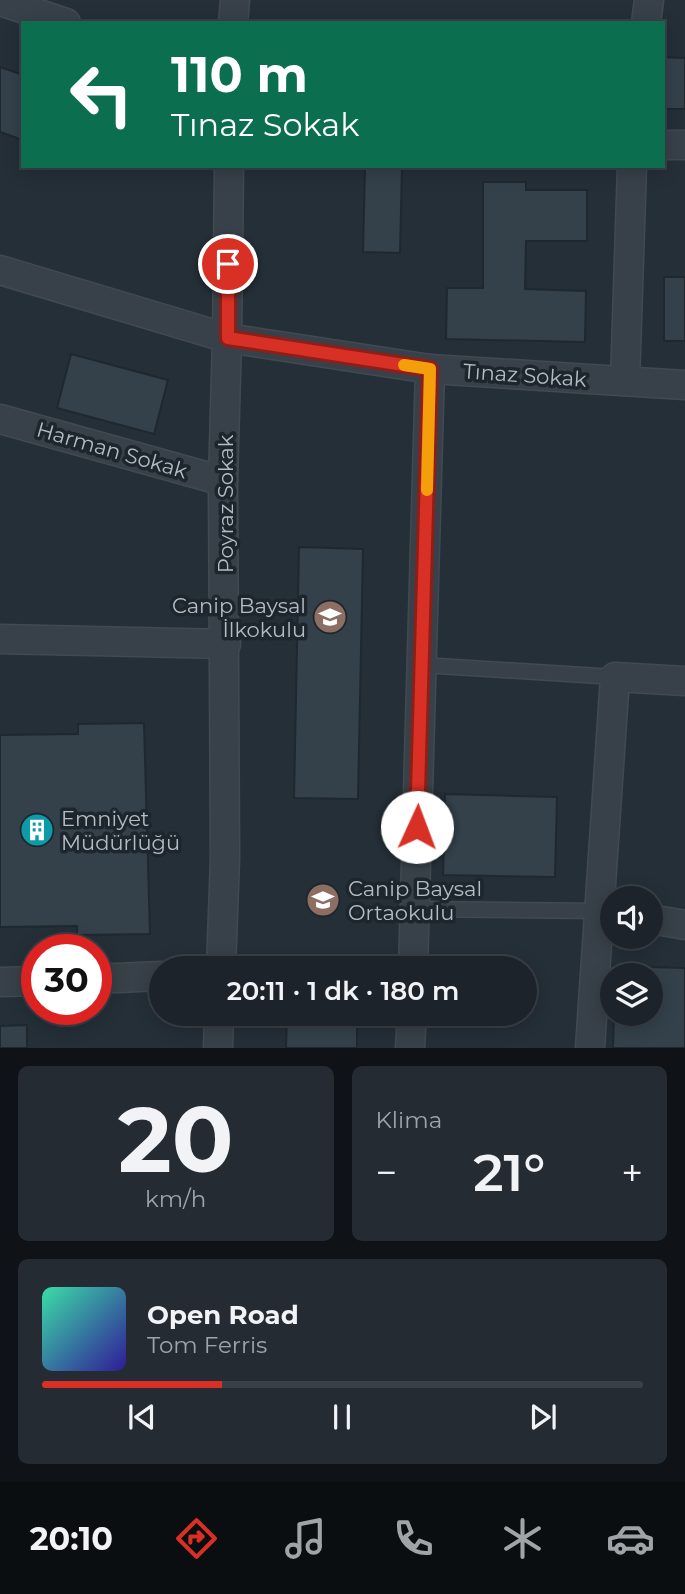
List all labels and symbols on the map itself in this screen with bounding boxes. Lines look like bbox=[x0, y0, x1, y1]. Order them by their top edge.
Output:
pin bbox=[198, 234, 258, 294]
street label: Tınaz Sokak bbox=[462, 358, 588, 392]
street label: Harman Sokak bbox=[34, 417, 191, 484]
street label: Poyraz Sokak bbox=[213, 434, 238, 573]
place label: Canip Baysal İlkokulu bbox=[172, 593, 306, 642]
school or university icon: Canip Baysal İlkokulu bbox=[311, 598, 349, 636]
position arrow bbox=[380, 790, 454, 864]
place label: Emniyet Müdürlüğü bbox=[61, 806, 180, 855]
building icon: Emniyet Müdürlüğü bbox=[18, 811, 56, 849]
place label: Canip Baysal Ortaokulu bbox=[348, 876, 482, 925]
school or university icon: Canip Baysal Ortaokulu bbox=[304, 881, 342, 919]
speed limit sign: 30 bbox=[21, 934, 112, 1025]

